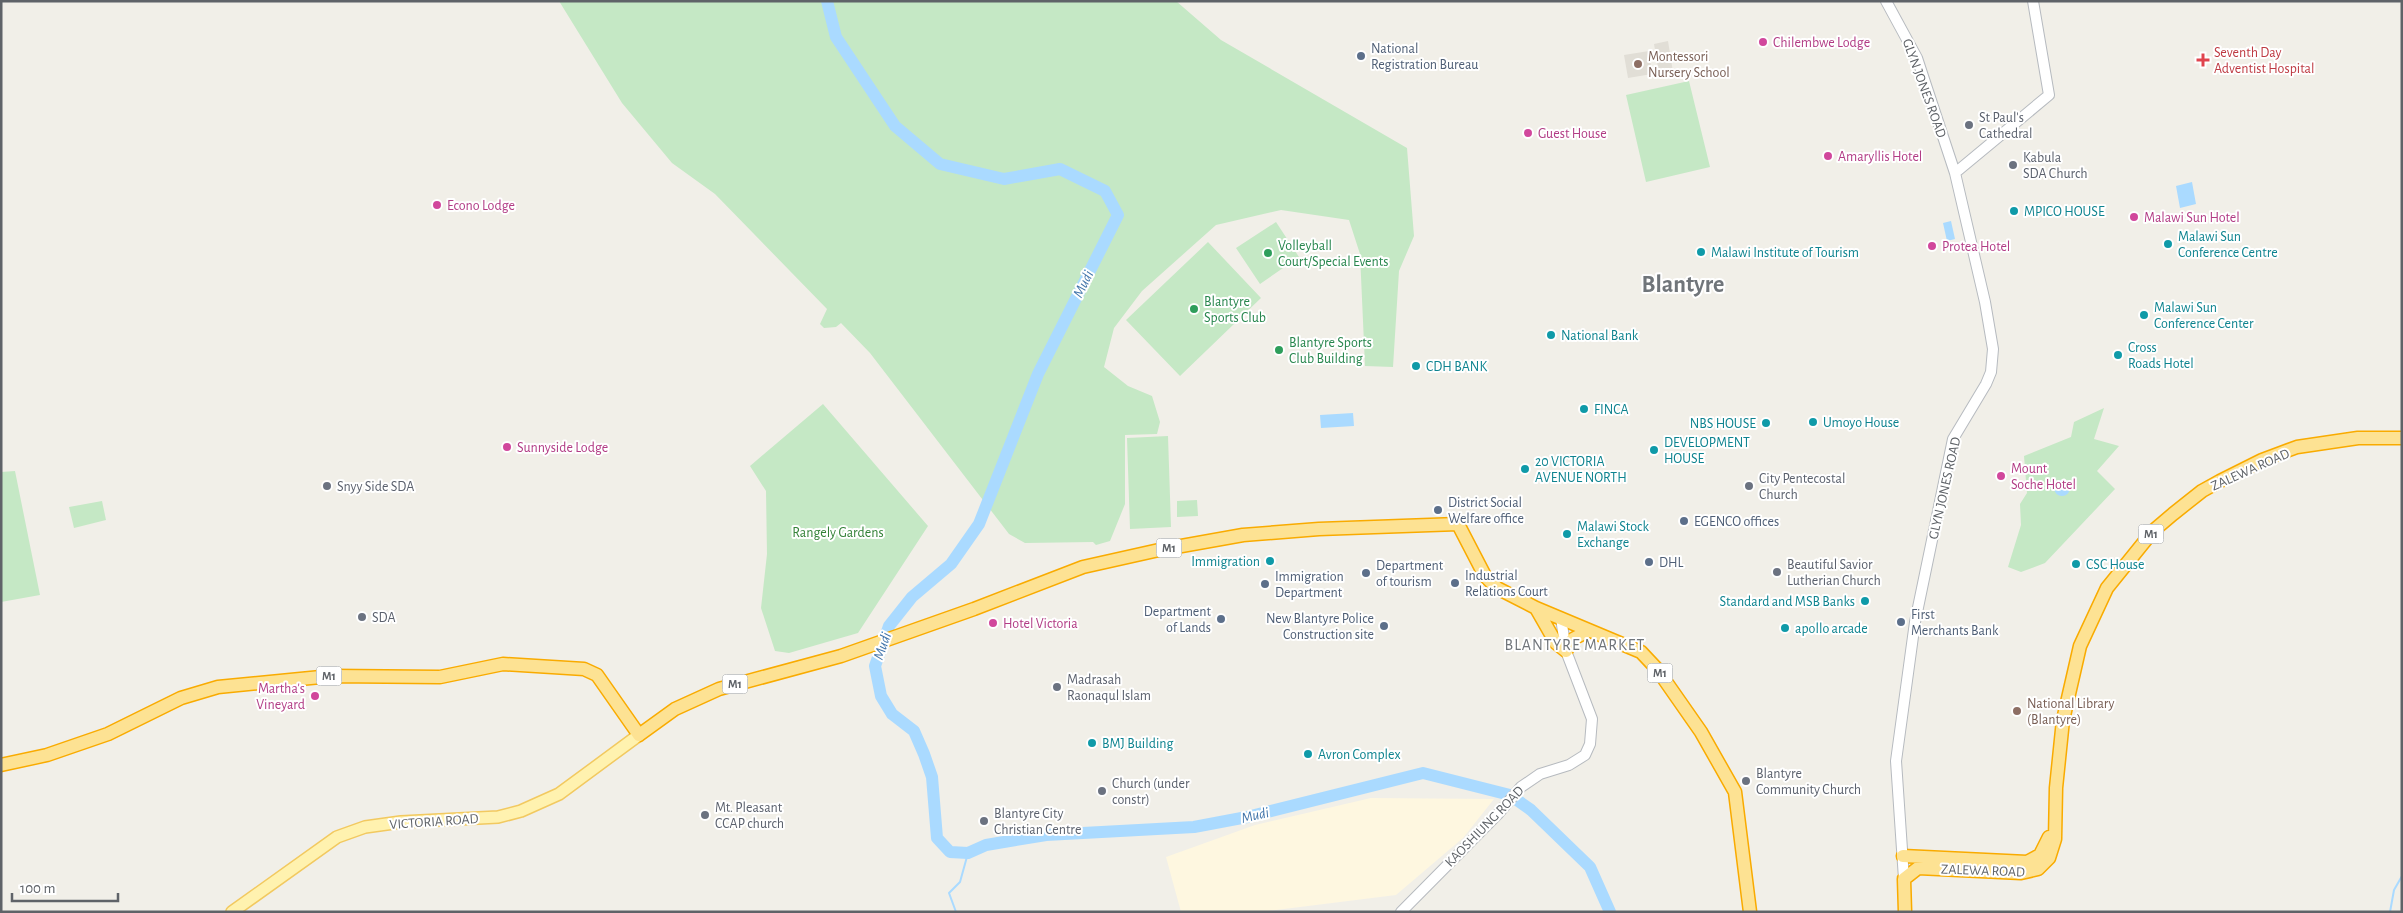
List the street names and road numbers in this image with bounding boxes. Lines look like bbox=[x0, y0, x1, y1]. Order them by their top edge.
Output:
street label: GLYN JONES ROAD bbox=[1900, 37, 1949, 140]
street label: GLYN JONES ROAD bbox=[1926, 436, 1964, 541]
street label: ZALEWA ROAD bbox=[2209, 446, 2292, 493]
road number: M1 bbox=[2138, 524, 2164, 544]
road number: M1 bbox=[1156, 538, 1182, 558]
road number: M1 bbox=[1648, 664, 1672, 682]
road number: M1 bbox=[316, 666, 342, 686]
road number: M1 bbox=[722, 674, 748, 694]
street label: KAOSHIUNG ROAD bbox=[1443, 783, 1527, 870]
street label: VICTORIA ROAD bbox=[389, 812, 479, 832]
street label: ZALEWA ROAD bbox=[1941, 863, 2025, 879]

